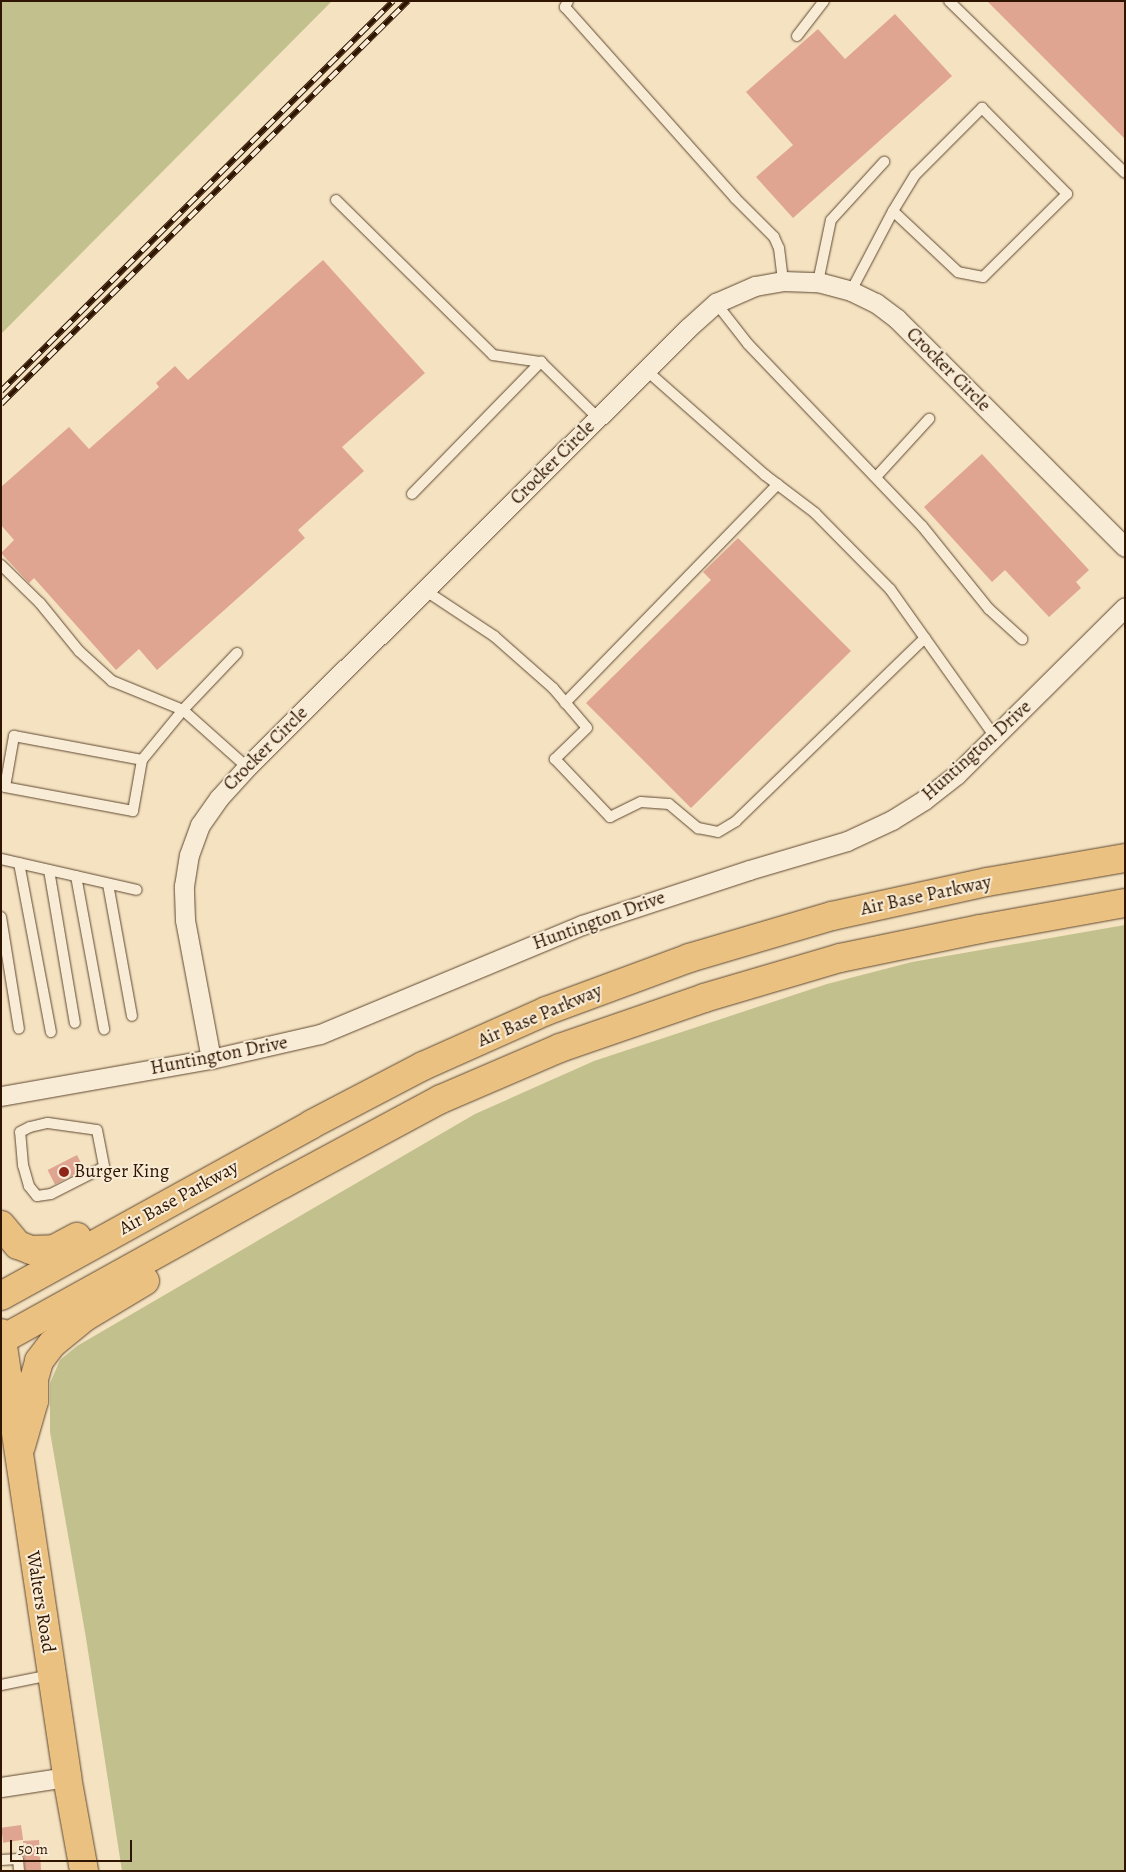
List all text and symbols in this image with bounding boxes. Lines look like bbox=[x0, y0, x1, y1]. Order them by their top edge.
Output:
street label: Crocker Circle bbox=[901, 323, 995, 417]
street label: Crocker Circle bbox=[506, 416, 600, 510]
street label: Huntington Drive bbox=[918, 696, 1036, 806]
street label: Crocker Circle bbox=[219, 702, 313, 796]
street label: Air Base Parkway bbox=[859, 871, 993, 921]
street label: Huntington Drive bbox=[530, 886, 668, 956]
street label: Air Base Parkway bbox=[474, 980, 606, 1052]
street label: Huntington Drive bbox=[149, 1032, 289, 1080]
street label: Air Base Parkway bbox=[115, 1156, 243, 1240]
place label: Burger King bbox=[74, 1161, 169, 1183]
marker: Burger King bbox=[58, 1166, 70, 1178]
street label: Walters Road bbox=[21, 1550, 59, 1654]
scale bar bbox=[12, 1830, 135, 1862]
text: 50 m bbox=[18, 1839, 48, 1859]

